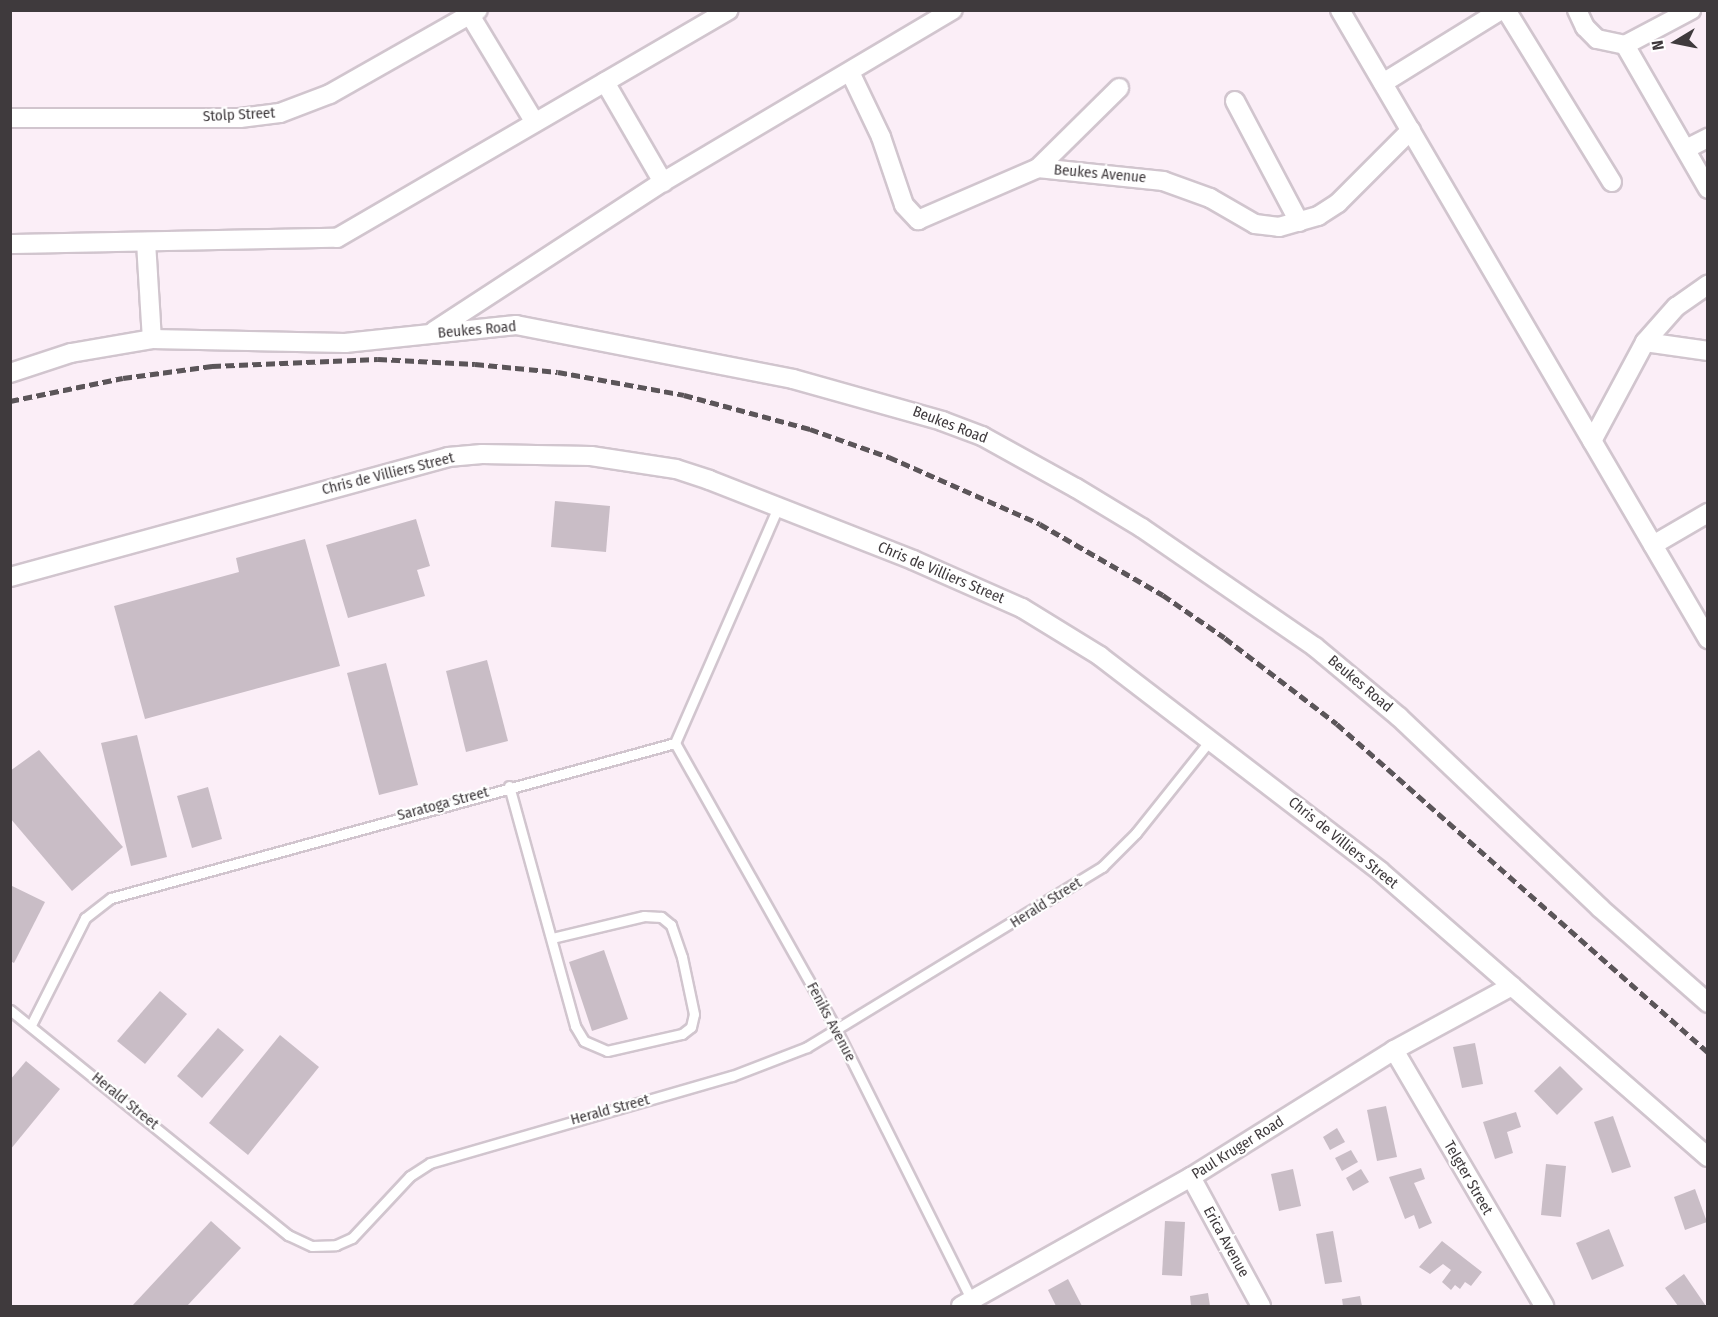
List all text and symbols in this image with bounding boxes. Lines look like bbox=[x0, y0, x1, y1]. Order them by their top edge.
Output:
north arrow bbox=[1646, 12, 1706, 72]
text: N bbox=[1648, 39, 1668, 52]
street label: Stolp Street bbox=[202, 104, 276, 126]
street label: Beukes Avenue bbox=[1053, 161, 1147, 187]
street label: Beukes Road bbox=[437, 318, 517, 342]
street label: Beukes Road bbox=[910, 402, 990, 448]
street label: Chris de Villiers Street bbox=[320, 449, 456, 499]
street label: Chris de Villiers Street bbox=[875, 538, 1007, 608]
street label: Beukes Road bbox=[1324, 652, 1396, 716]
street label: Saratoga Street bbox=[395, 783, 491, 825]
street label: Chris de Villiers Street bbox=[1285, 793, 1401, 893]
street label: Herald Street bbox=[1007, 874, 1085, 932]
street label: Feniks Avenue bbox=[803, 979, 859, 1065]
street label: Herald Street bbox=[88, 1069, 162, 1133]
street label: Herald Street bbox=[569, 1091, 651, 1129]
street label: Paul Kruger Road bbox=[1189, 1113, 1287, 1183]
street label: Telgter Street bbox=[1440, 1138, 1496, 1218]
street label: Erica Avenue bbox=[1199, 1203, 1253, 1281]

